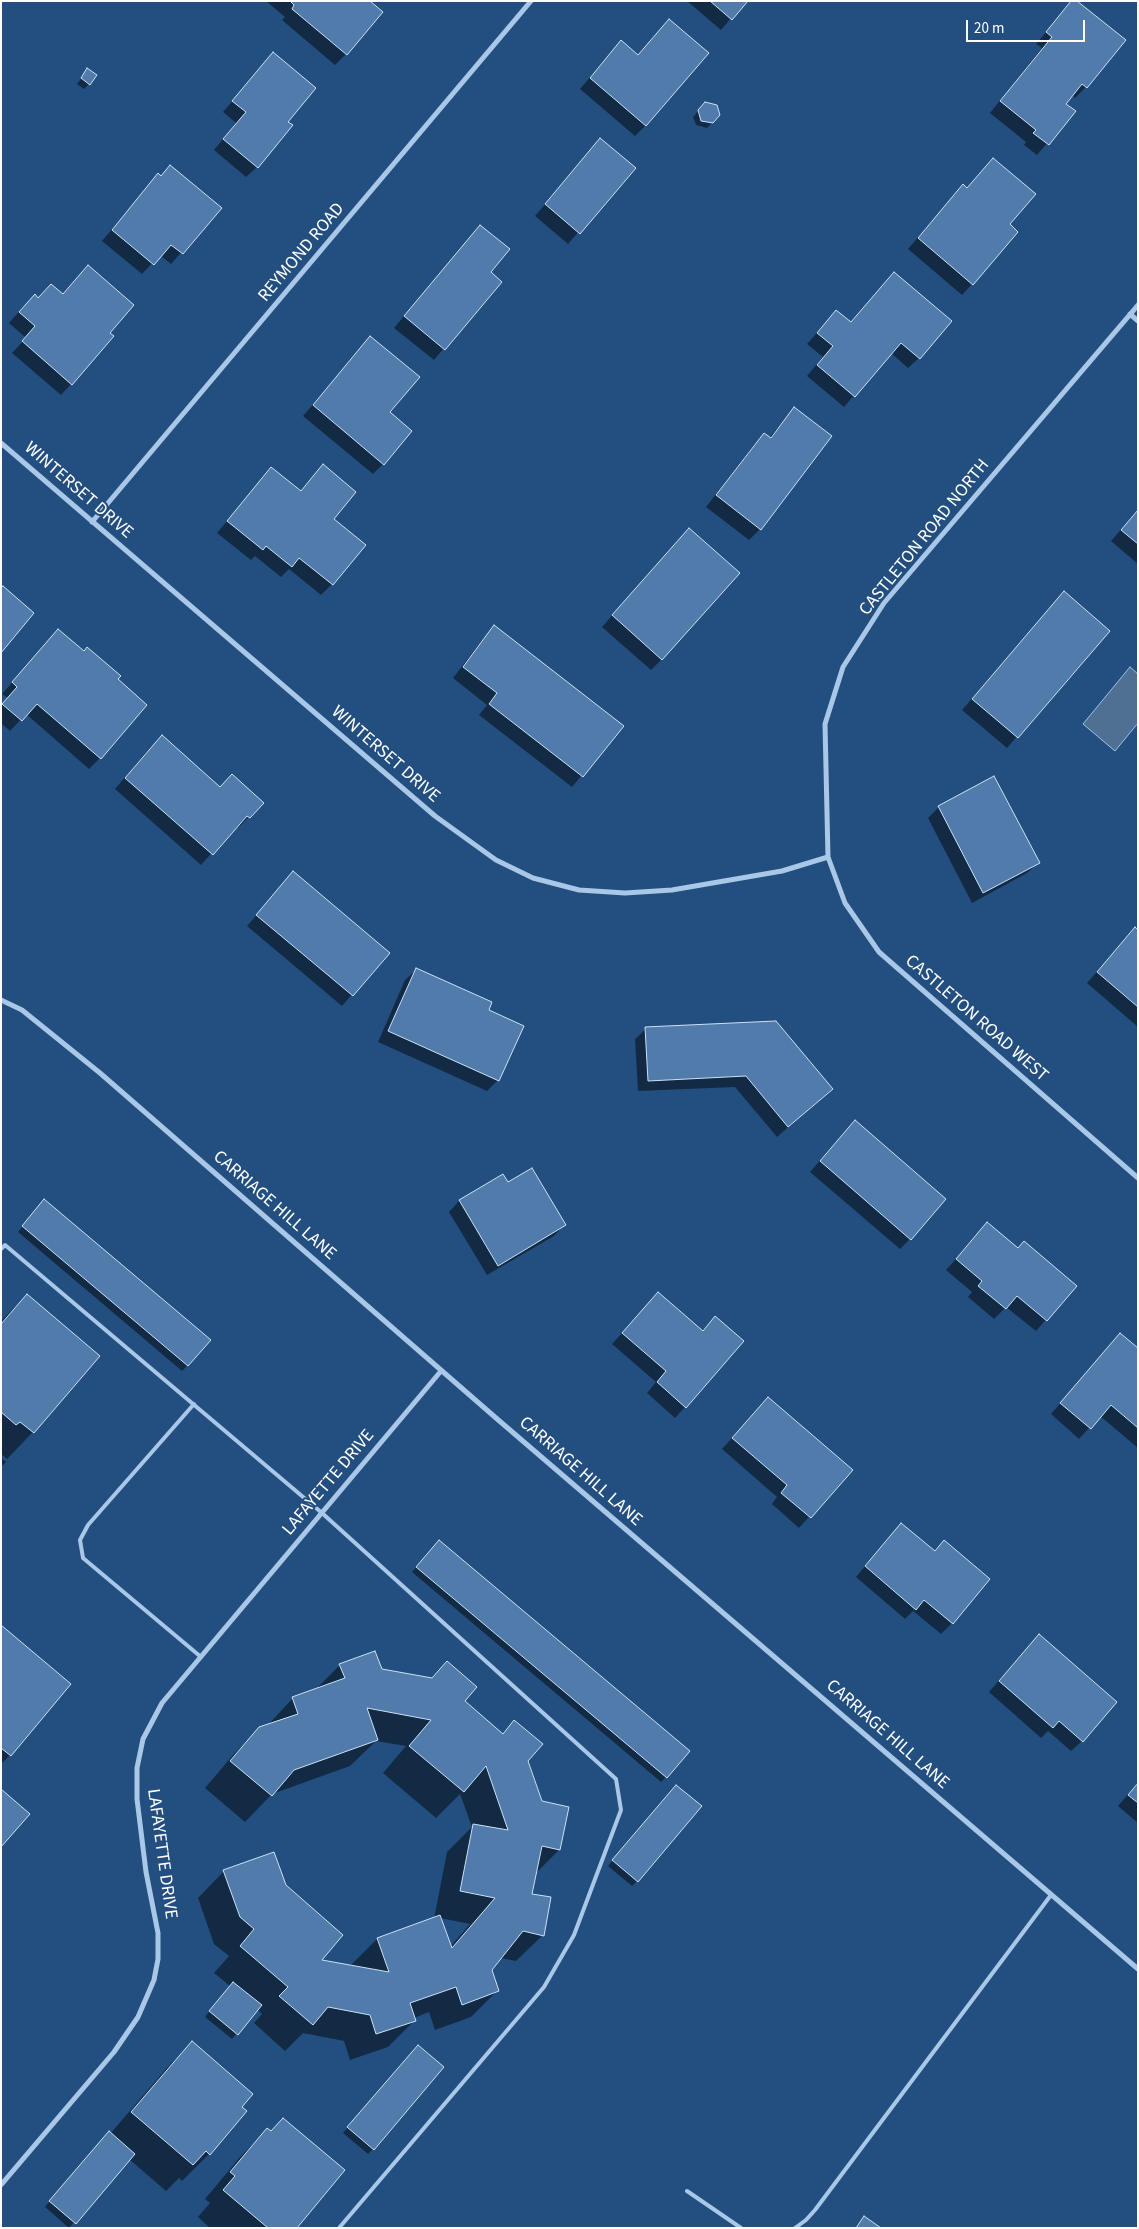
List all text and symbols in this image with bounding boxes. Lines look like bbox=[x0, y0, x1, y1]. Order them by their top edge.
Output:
scale bar bbox=[969, 10, 1088, 42]
text: 20 m bbox=[974, 18, 1004, 39]
street label: REYMOND ROAD bbox=[254, 199, 350, 307]
street label: WINTERSET DRIVE bbox=[19, 438, 137, 544]
street label: CASTLETON ROAD NORTH bbox=[855, 455, 995, 621]
street label: WINTERSET DRIVE bbox=[326, 702, 444, 808]
street label: CASTLETON ROAD WEST bbox=[900, 951, 1052, 1087]
street label: CARRIAGE HILL LANE bbox=[208, 1147, 340, 1265]
street label: CARRIAGE HILL LANE bbox=[514, 1413, 646, 1531]
street label: LAFAYETTE DRIVE bbox=[278, 1426, 380, 1540]
street label: CARRIAGE HILL LANE bbox=[821, 1676, 953, 1794]
street label: LAFAYETTE DRIVE bbox=[141, 1787, 181, 1921]

